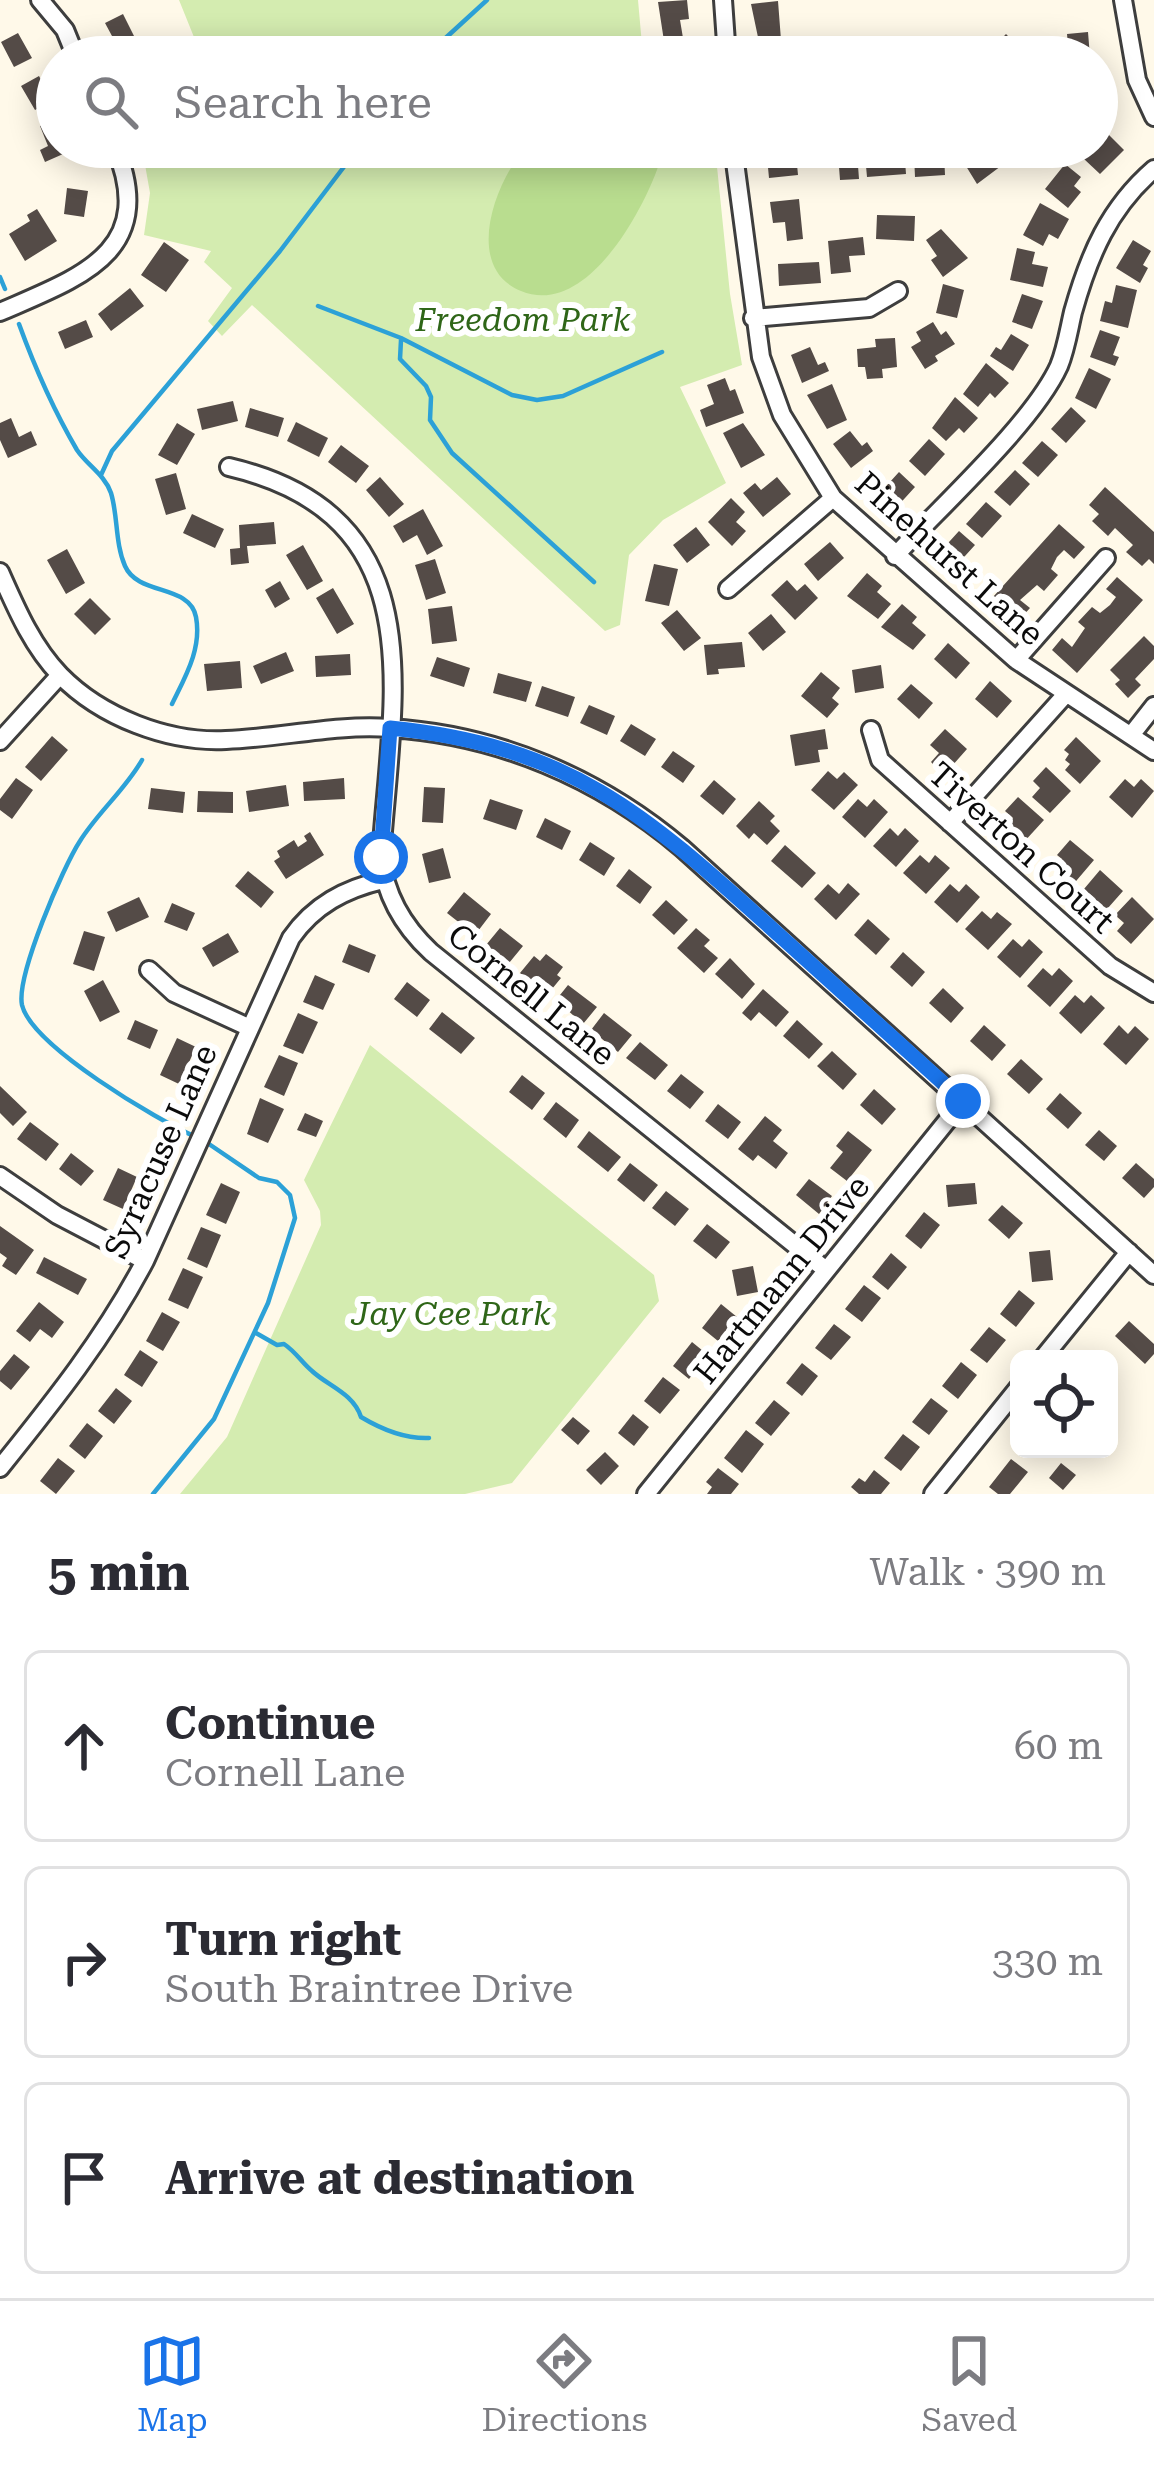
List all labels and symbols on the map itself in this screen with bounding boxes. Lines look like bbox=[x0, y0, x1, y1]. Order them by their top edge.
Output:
park label: Freedom Park bbox=[415, 300, 631, 339]
street label: Pinehurst Lane bbox=[847, 463, 1052, 653]
street label: Tiverton Court bbox=[921, 754, 1122, 941]
route start bbox=[354, 830, 408, 884]
street label: Cornell Lane bbox=[440, 915, 623, 1074]
street label: Syracuse Lane bbox=[96, 1038, 225, 1264]
route end bbox=[936, 1074, 990, 1128]
street label: Hartmann Drive bbox=[686, 1167, 877, 1391]
park label: Jay Cee Park bbox=[350, 1294, 551, 1333]

